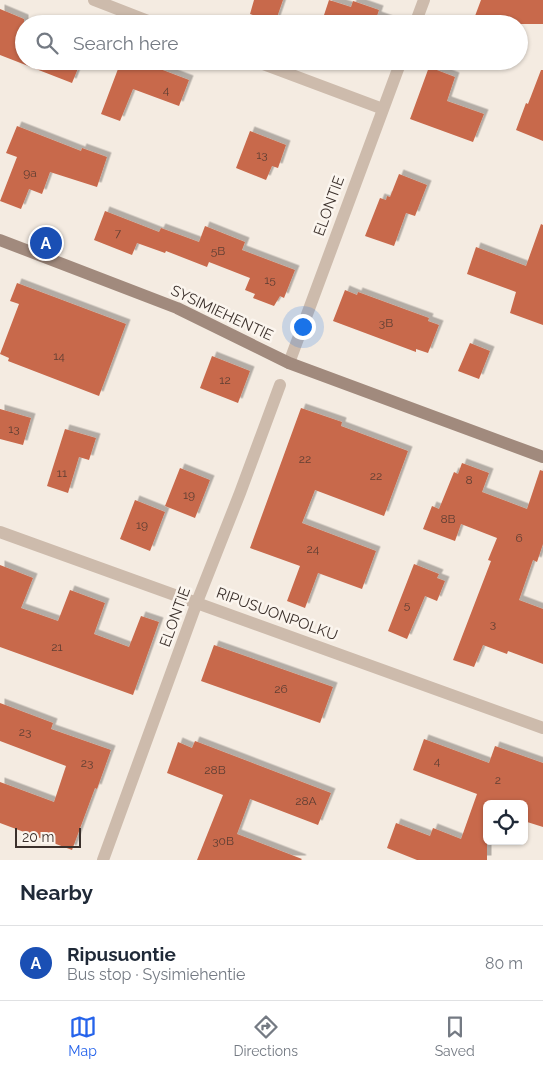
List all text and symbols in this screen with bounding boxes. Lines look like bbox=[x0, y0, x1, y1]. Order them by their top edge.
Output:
search box bbox=[15, 15, 528, 70]
icon: search bbox=[33, 29, 61, 57]
text: Search here bbox=[73, 32, 179, 54]
house number: 4 bbox=[163, 83, 170, 97]
house number: 13 bbox=[256, 148, 268, 162]
house number: 9a bbox=[23, 166, 37, 180]
street label: ELONTIE bbox=[310, 174, 348, 238]
pin: A bbox=[30, 224, 62, 262]
house number: 7 bbox=[115, 226, 122, 240]
house number: 5B bbox=[211, 244, 225, 258]
house number: 15 bbox=[264, 273, 276, 287]
street label: SYSIMIEHENTIE bbox=[168, 281, 276, 345]
your location bbox=[290, 314, 316, 340]
house number: 3B bbox=[379, 316, 393, 330]
house number: 14 bbox=[53, 349, 65, 363]
house number: 12 bbox=[219, 373, 231, 387]
house number: 13 bbox=[8, 422, 20, 436]
house number: 22 bbox=[299, 452, 311, 466]
house number: 11 bbox=[57, 466, 67, 480]
house number: 22 bbox=[370, 469, 382, 483]
house number: 8 bbox=[465, 473, 473, 487]
house number: 19 bbox=[183, 488, 195, 502]
house number: 8B bbox=[440, 512, 456, 526]
house number: 19 bbox=[136, 518, 148, 532]
house number: 6 bbox=[515, 531, 523, 545]
house number: 24 bbox=[307, 542, 320, 556]
street label: RIPUSUONPOLKU bbox=[214, 584, 340, 644]
street label: ELONTIE bbox=[156, 585, 194, 649]
house number: 5 bbox=[404, 598, 411, 612]
house number: 3 bbox=[490, 617, 496, 631]
house number: 21 bbox=[51, 640, 63, 654]
house number: 26 bbox=[274, 682, 288, 696]
house number: 23 bbox=[19, 725, 31, 739]
house number: 4 bbox=[434, 754, 441, 768]
house number: 23 bbox=[81, 756, 93, 770]
house number: 28B bbox=[204, 763, 226, 777]
house number: 2 bbox=[495, 773, 501, 787]
house number: 28A bbox=[295, 794, 317, 808]
map controls bbox=[483, 800, 528, 845]
button: locate bbox=[483, 800, 528, 845]
scale bar bbox=[15, 825, 81, 848]
text: 20 m bbox=[22, 829, 54, 845]
house number: 30B bbox=[212, 834, 234, 848]
text: Nearby bbox=[20, 880, 93, 905]
text: Ripusuontie bbox=[67, 943, 176, 965]
text: A bbox=[31, 954, 41, 973]
text: 80 m bbox=[485, 954, 523, 973]
text: Bus stop · Sysimiehentie bbox=[67, 965, 245, 984]
tab: Map bbox=[68, 1013, 97, 1059]
tab: Directions bbox=[233, 1013, 298, 1059]
tab: Saved bbox=[435, 1013, 475, 1059]

